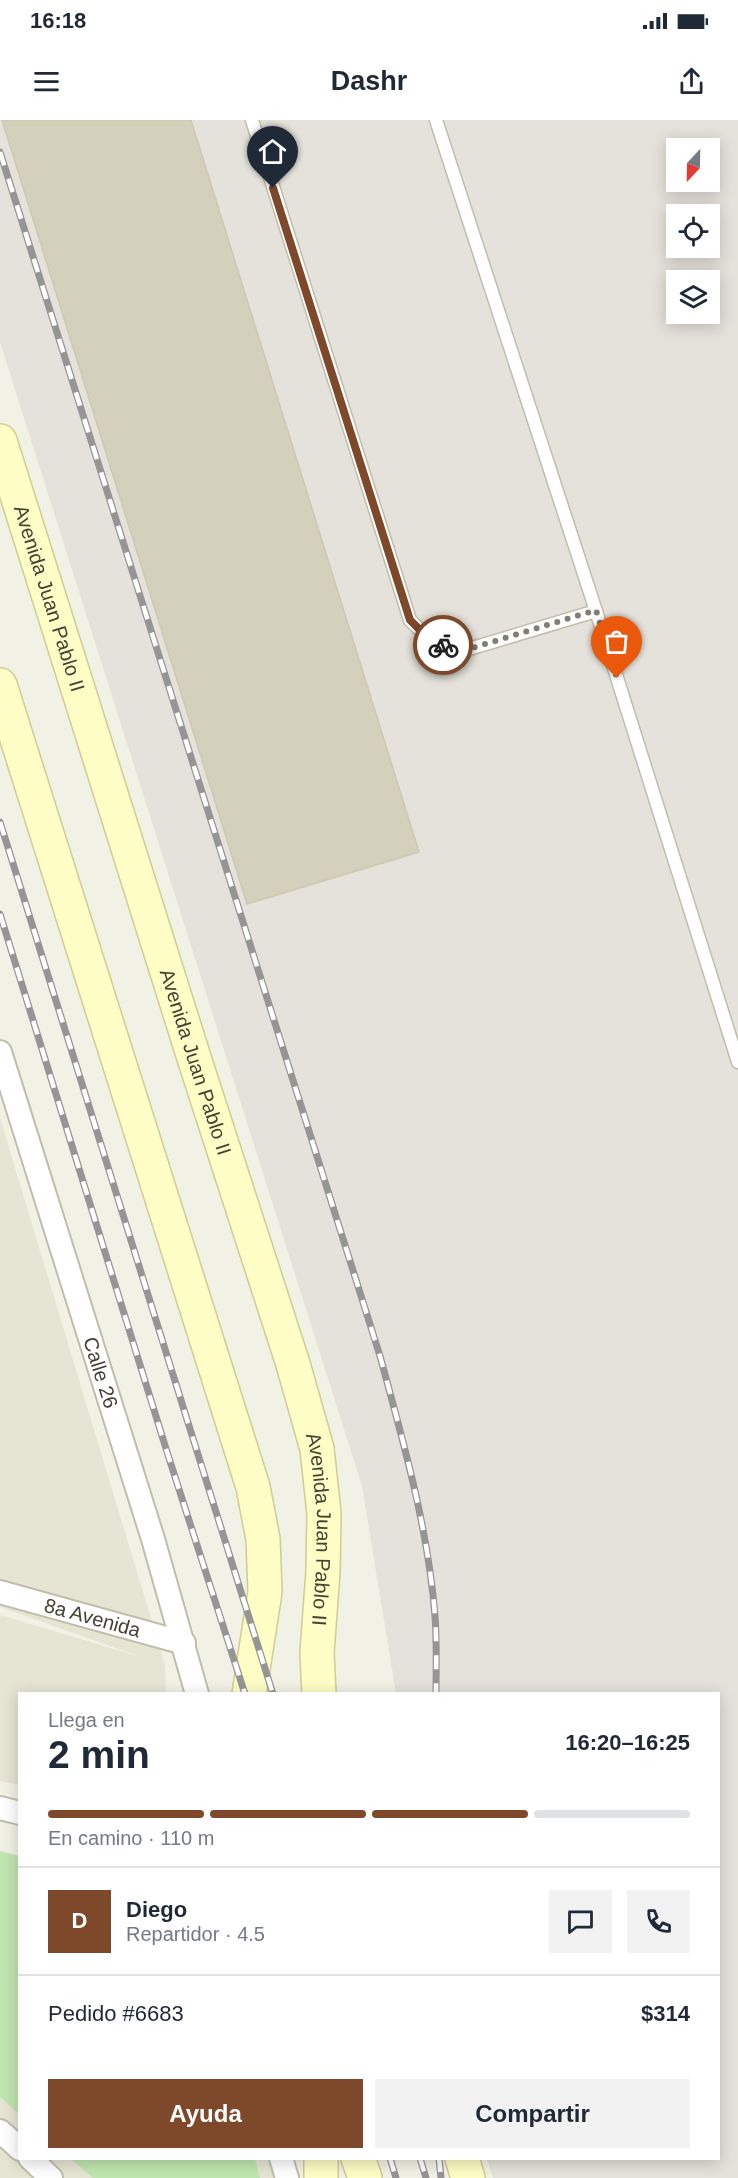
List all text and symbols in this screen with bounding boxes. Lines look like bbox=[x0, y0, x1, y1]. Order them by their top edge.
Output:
text: 16:18 bbox=[30, 8, 86, 33]
icon: menu bbox=[30, 65, 63, 98]
icon: share bbox=[675, 65, 708, 98]
text: Dashr bbox=[331, 66, 407, 96]
pin bbox=[247, 126, 298, 188]
icon: home bbox=[256, 135, 289, 168]
north arrow bbox=[666, 138, 720, 192]
map controls bbox=[666, 138, 720, 324]
button: locate bbox=[666, 204, 720, 258]
button: layers bbox=[666, 270, 720, 324]
street label: Avenida Juan Pablo II bbox=[10, 502, 89, 694]
courier bbox=[413, 615, 473, 675]
pin bbox=[591, 616, 642, 678]
icon: bag bbox=[600, 625, 633, 658]
icon: bike bbox=[427, 629, 460, 662]
street label: Avenida Juan Pablo II bbox=[156, 966, 236, 1158]
street label: Calle 26 bbox=[79, 1334, 122, 1411]
street label: Avenida Juan Pablo II bbox=[302, 1430, 335, 1627]
street label: 8a Avenida bbox=[42, 1594, 144, 1642]
text: Llega en bbox=[48, 1709, 125, 1731]
text: 16:20–16:25 bbox=[565, 1730, 690, 1755]
text: 2 min bbox=[48, 1733, 150, 1776]
text: En camino · 110 m bbox=[48, 1827, 214, 1849]
button: chat bbox=[549, 1890, 612, 1953]
button: phone bbox=[627, 1890, 690, 1953]
text: Diego bbox=[126, 1897, 187, 1922]
text: D bbox=[72, 1908, 87, 1933]
text: Repartidor · 4.5 bbox=[126, 1923, 265, 1945]
text: Pedido #6683 bbox=[48, 2001, 184, 2026]
text: $314 bbox=[641, 2001, 690, 2026]
button: Ayuda bbox=[48, 2079, 363, 2148]
button: Compartir bbox=[375, 2079, 690, 2148]

